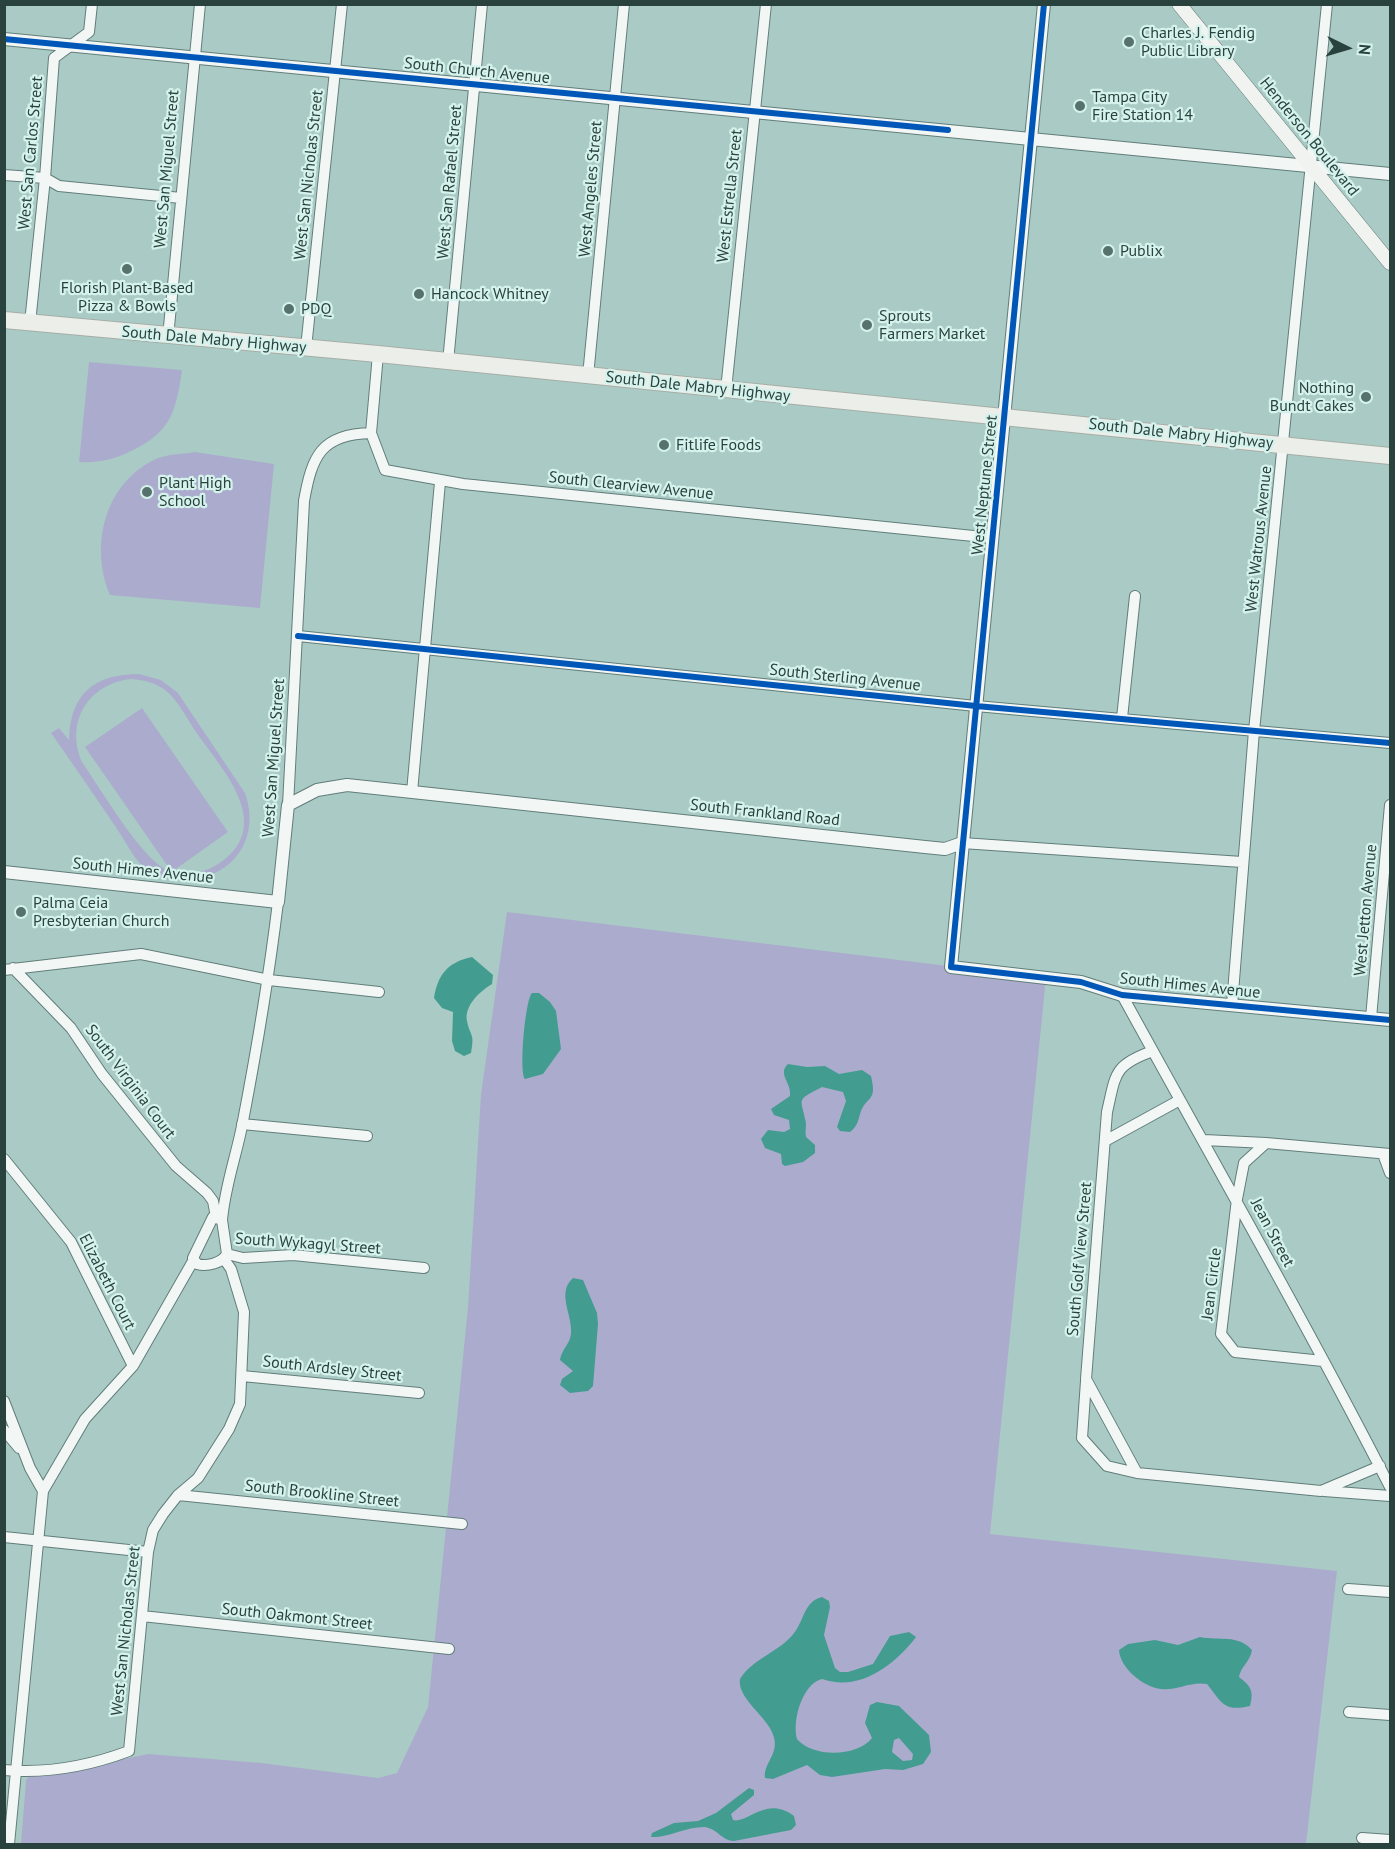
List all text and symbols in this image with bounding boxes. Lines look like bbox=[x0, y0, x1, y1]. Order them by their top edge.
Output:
north arrow bbox=[1317, 18, 1377, 78]
place label: Charles J. Fendig Public Library bbox=[1141, 23, 1255, 61]
marker: Charles J. Fendig Public Library bbox=[1122, 35, 1136, 49]
text: N bbox=[1355, 43, 1375, 56]
street label: South Church Avenue bbox=[403, 54, 551, 88]
street label: Henderson Boulevard bbox=[1255, 74, 1363, 200]
street label: West San Carlos Street bbox=[15, 75, 47, 231]
place label: Tampa City Fire Station 14 bbox=[1092, 87, 1193, 125]
street label: West San Miguel Street bbox=[151, 89, 183, 249]
street label: West San Nicholas Street bbox=[291, 89, 327, 261]
marker: Tampa City Fire Station 14 bbox=[1073, 99, 1087, 113]
street label: West San Rafael Street bbox=[434, 104, 466, 260]
street label: West Angeles Street bbox=[575, 120, 607, 258]
street label: West Estrella Street bbox=[713, 128, 747, 264]
place label: Publix bbox=[1120, 241, 1163, 261]
marker: Publix bbox=[1101, 244, 1115, 258]
marker: Florish Plant-Based Pizza & Bowls bbox=[120, 262, 134, 276]
place label: Florish Plant-Based Pizza & Bowls bbox=[61, 278, 193, 316]
place label: Hancock Whitney bbox=[431, 284, 549, 304]
marker: Hancock Whitney bbox=[412, 287, 426, 301]
place label: PDQ bbox=[301, 299, 331, 319]
marker: PDQ bbox=[282, 302, 296, 316]
place label: Sprouts Farmers Market bbox=[879, 306, 985, 344]
marker: Sprouts Farmers Market bbox=[860, 318, 874, 332]
street label: South Dale Mabry Highway bbox=[121, 322, 307, 358]
street label: South Dale Mabry Highway bbox=[605, 368, 791, 406]
place label: Nothing Bundt Cakes bbox=[1270, 378, 1354, 416]
marker: Nothing Bundt Cakes bbox=[1359, 390, 1373, 404]
street label: West Neptune Street bbox=[968, 414, 1002, 556]
street label: South Dale Mabry Highway bbox=[1088, 415, 1274, 453]
place label: Fitlife Foods bbox=[676, 435, 761, 455]
marker: Fitlife Foods bbox=[657, 438, 671, 452]
street label: West Watrous Avenue bbox=[1242, 465, 1276, 613]
street label: South Clearview Avenue bbox=[548, 468, 714, 504]
place label: Plant High School bbox=[159, 473, 231, 511]
marker: Plant High School bbox=[140, 485, 154, 499]
street label: South Sterling Avenue bbox=[768, 661, 922, 695]
street label: West San Miguel Street bbox=[259, 678, 289, 838]
street label: South Frankland Road bbox=[689, 796, 841, 830]
street label: West Jetton Avenue bbox=[1351, 843, 1381, 977]
street label: South Himes Avenue bbox=[72, 854, 214, 888]
place label: Palma Ceia Presbyterian Church bbox=[33, 893, 170, 931]
marker: Palma Ceia Presbyterian Church bbox=[14, 905, 28, 919]
street label: South Himes Avenue bbox=[1119, 969, 1261, 1003]
street label: South Virginia Court bbox=[81, 1021, 179, 1143]
street label: South Golf View Street bbox=[1064, 1181, 1096, 1337]
street label: Jean Street bbox=[1246, 1196, 1298, 1270]
street label: South Wykagyl Street bbox=[234, 1229, 382, 1259]
street label: Elizabeth Court bbox=[75, 1231, 139, 1333]
street label: Jean Circle bbox=[1198, 1247, 1226, 1321]
street label: South Ardsley Street bbox=[262, 1352, 402, 1386]
street label: South Brookline Street bbox=[244, 1476, 400, 1512]
street label: West San Nicholas Street bbox=[108, 1545, 144, 1717]
street label: South Oakmont Street bbox=[221, 1600, 373, 1634]

